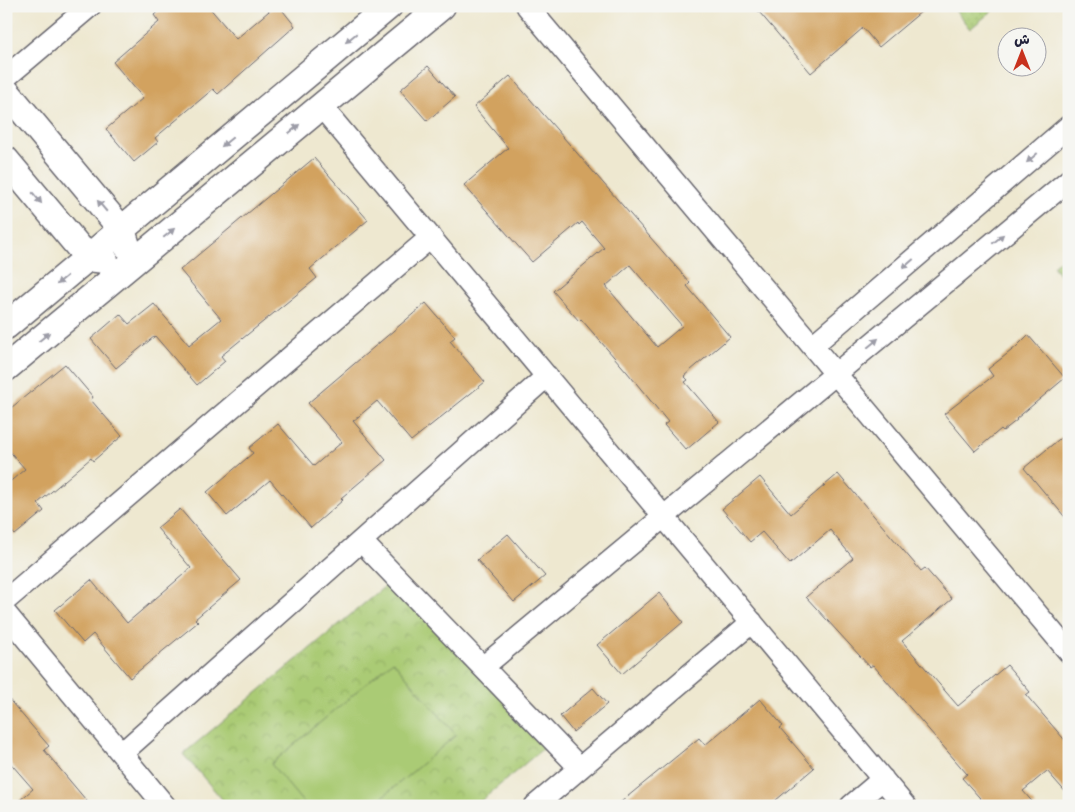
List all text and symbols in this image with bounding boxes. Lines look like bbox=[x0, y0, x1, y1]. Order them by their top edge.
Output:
north arrow bbox=[998, 28, 1048, 78]
text: ش bbox=[1014, 30, 1030, 50]
one-way arrow bbox=[345, 32, 358, 43]
one-way arrow bbox=[287, 124, 300, 135]
one-way arrow bbox=[221, 136, 233, 147]
one-way arrow bbox=[1026, 152, 1038, 164]
one-way arrow bbox=[32, 191, 43, 204]
one-way arrow bbox=[97, 199, 108, 212]
one-way arrow bbox=[162, 228, 175, 239]
one-way arrow bbox=[992, 234, 1004, 245]
one-way arrow bbox=[902, 258, 915, 269]
one-way arrow bbox=[56, 274, 69, 285]
one-way arrow bbox=[37, 332, 50, 343]
one-way arrow bbox=[867, 338, 880, 349]

